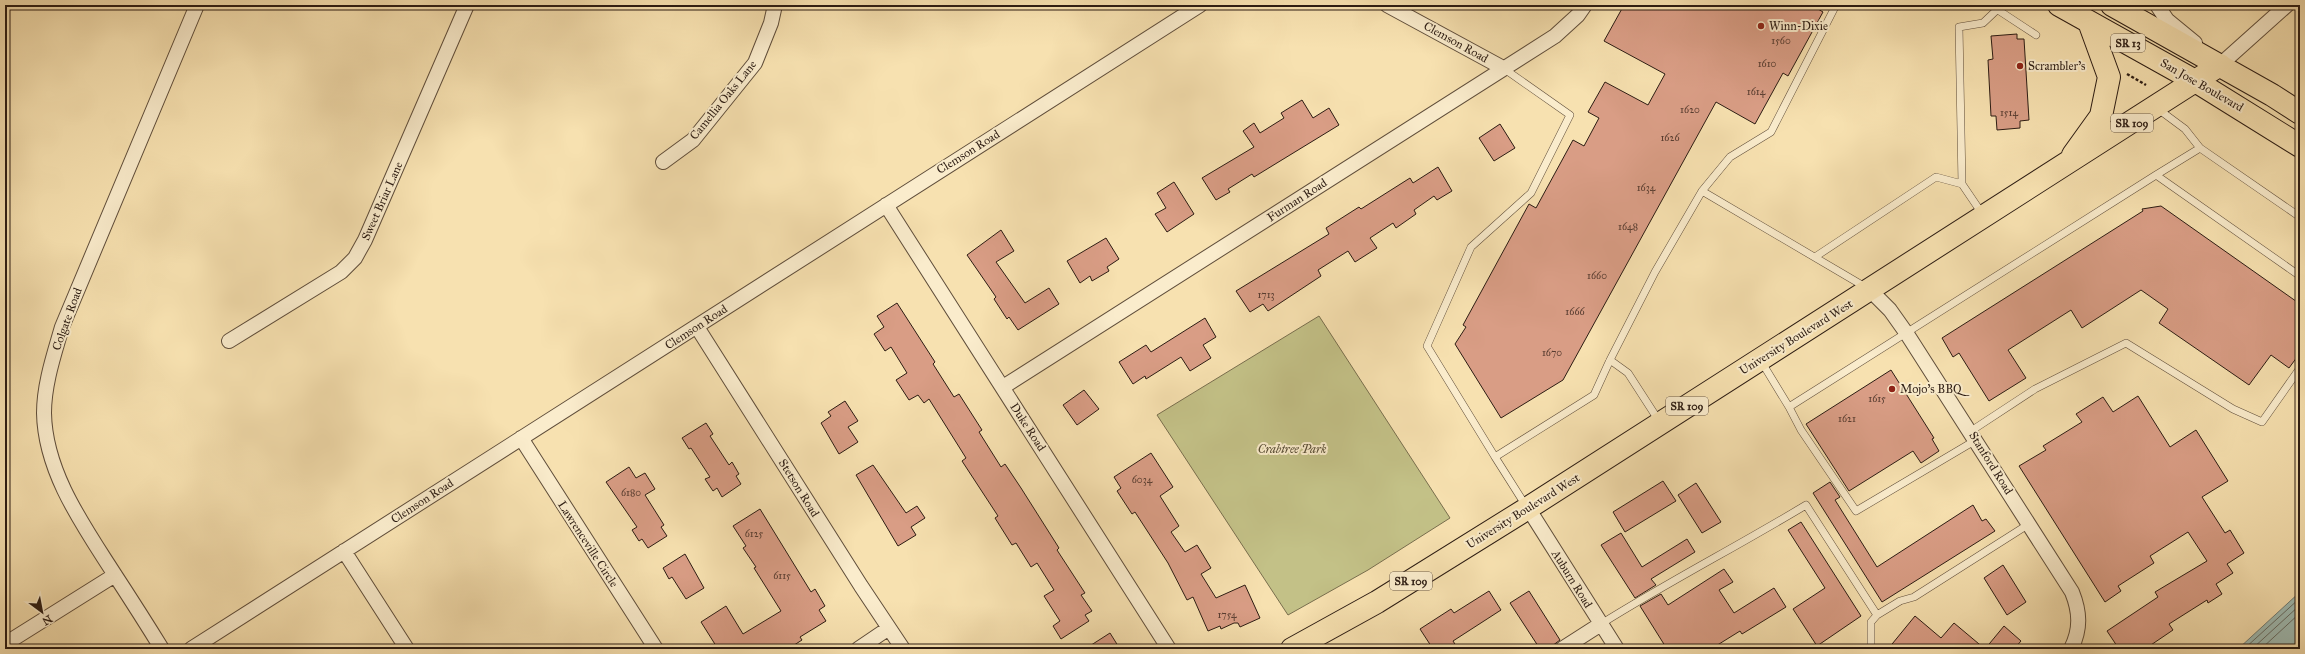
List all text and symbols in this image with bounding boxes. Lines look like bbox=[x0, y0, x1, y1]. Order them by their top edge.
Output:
street label: Clemson Road bbox=[1421, 19, 1491, 65]
place label: Winn-Dixie bbox=[1769, 19, 1828, 33]
marker: Winn-Dixie bbox=[1756, 21, 1766, 31]
road number: SR 13 bbox=[2111, 34, 2145, 52]
house number: 1560 bbox=[1771, 35, 1791, 47]
street label: San Jose Boulevard bbox=[2157, 56, 2246, 115]
street label: Camellia Oaks Lane bbox=[687, 58, 759, 142]
house number: 1610 bbox=[1758, 58, 1777, 70]
place label: Scrambler's bbox=[2028, 59, 2085, 73]
marker: Scrambler's bbox=[2015, 61, 2025, 71]
house number: 1614 bbox=[1747, 86, 1766, 98]
house number: 1620 bbox=[1680, 104, 1700, 116]
house number: 1514 bbox=[2000, 107, 2018, 119]
road number: SR 109 bbox=[2111, 114, 2153, 132]
street label: Clemson Road bbox=[934, 127, 1002, 177]
house number: 1626 bbox=[1660, 132, 1680, 144]
street label: Sweet Briar Lane bbox=[358, 159, 406, 243]
street label: Furman Road bbox=[1264, 175, 1330, 225]
house number: 1634 bbox=[1637, 182, 1656, 194]
house number: 1648 bbox=[1618, 221, 1638, 233]
house number: 1660 bbox=[1587, 270, 1607, 282]
street label: Colgate Road bbox=[49, 286, 86, 353]
house number: 1713 bbox=[1257, 289, 1275, 301]
street label: University Boulevard West bbox=[1737, 296, 1856, 378]
street label: Clemson Road bbox=[662, 302, 730, 352]
house number: 1666 bbox=[1565, 306, 1586, 318]
house number: 1670 bbox=[1542, 347, 1562, 359]
place label: Mojo's BBQ bbox=[1900, 382, 1970, 396]
marker: Mojo's BBQ bbox=[1887, 384, 1897, 394]
house number: 1615 bbox=[1868, 393, 1886, 405]
road number: SR 109 bbox=[1666, 397, 1708, 415]
street label: Duke Road bbox=[1007, 400, 1049, 454]
house number: 1621 bbox=[1838, 413, 1856, 425]
street label: Stanford Road bbox=[1966, 429, 2016, 497]
park label: Crabtree Park bbox=[1258, 442, 1327, 456]
street label: Stetson Road bbox=[776, 456, 822, 520]
street label: University Boulevard West bbox=[1464, 470, 1583, 552]
house number: 6034 bbox=[1132, 474, 1153, 486]
street label: Clemson Road bbox=[388, 476, 456, 526]
house number: 6180 bbox=[621, 487, 641, 499]
street label: Lawrenceville Circle bbox=[555, 498, 621, 590]
house number: 6125 bbox=[745, 528, 764, 540]
street label: Auburn Road bbox=[1548, 547, 1595, 611]
house number: 6115 bbox=[773, 570, 791, 582]
road number: SR 109 bbox=[1390, 572, 1432, 590]
north arrow bbox=[22, 592, 62, 632]
house number: 1754 bbox=[1217, 609, 1237, 621]
text: N bbox=[39, 612, 54, 628]

